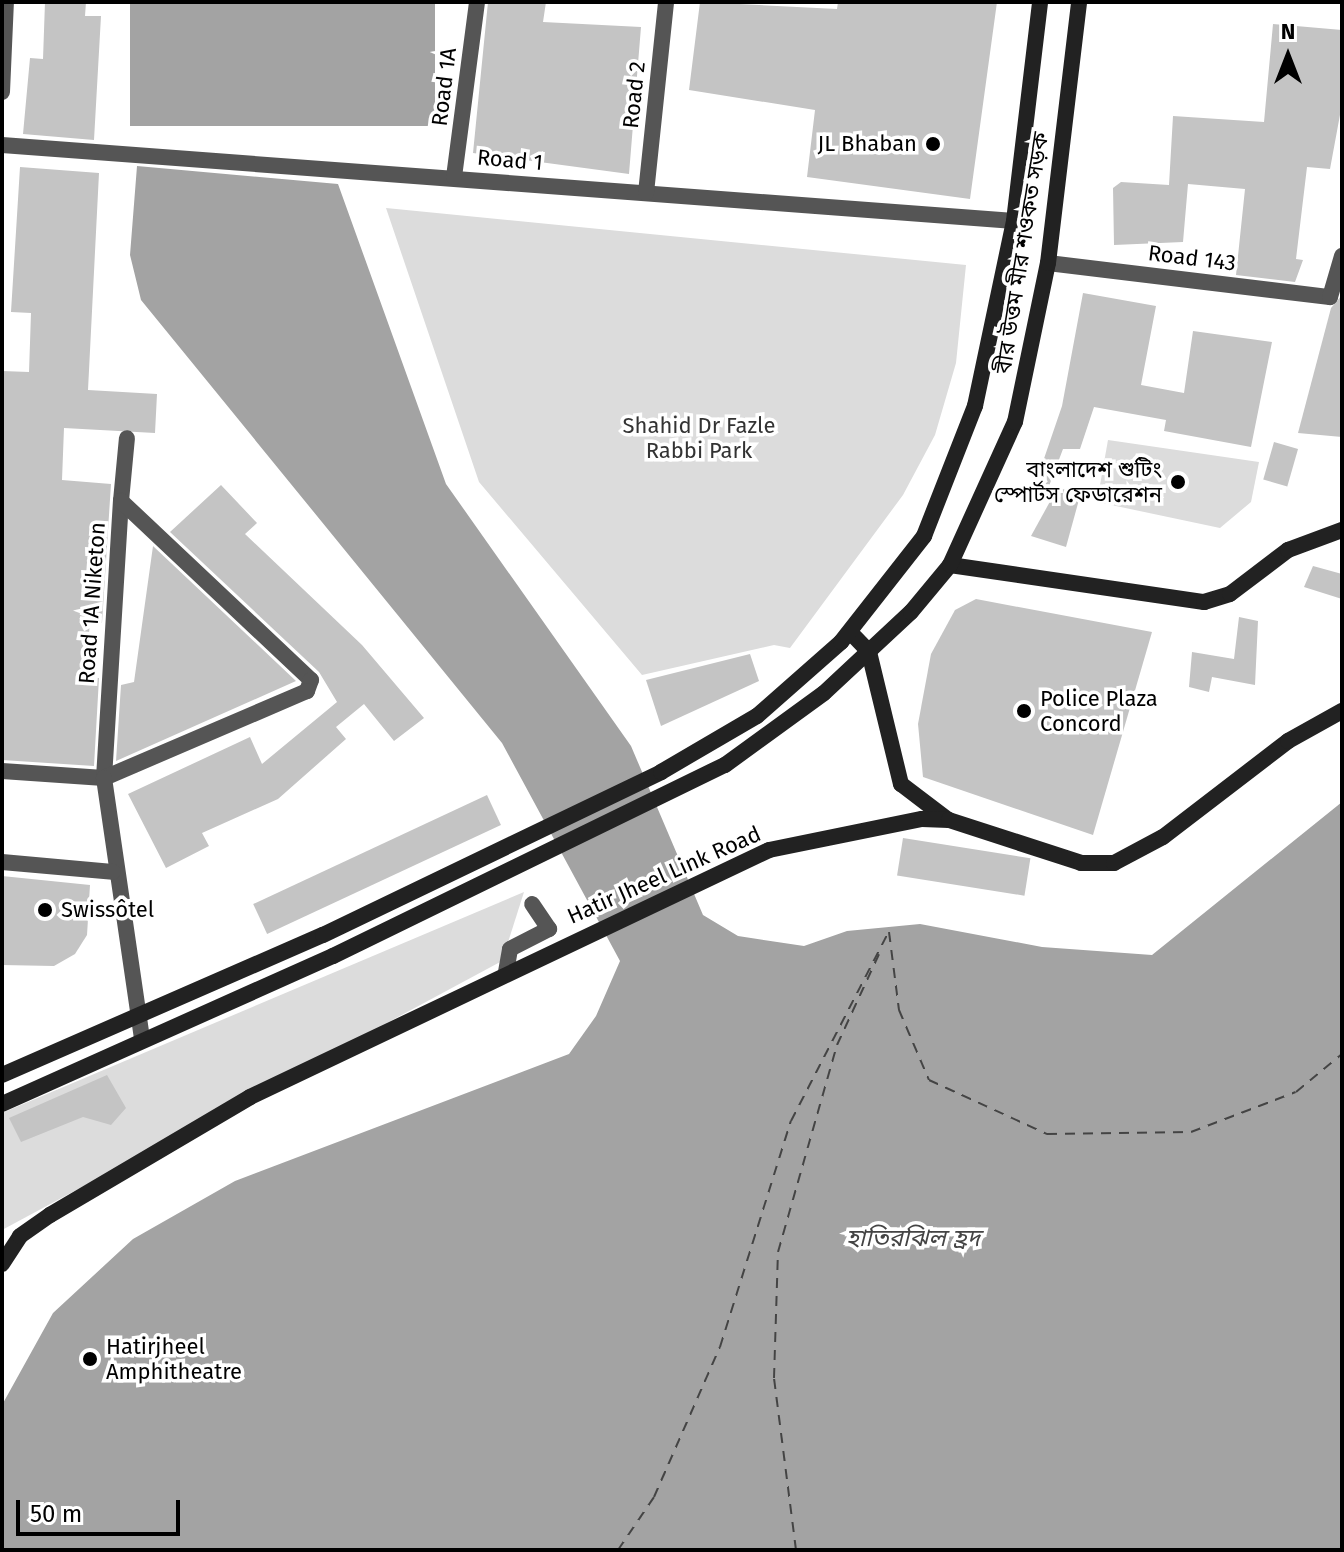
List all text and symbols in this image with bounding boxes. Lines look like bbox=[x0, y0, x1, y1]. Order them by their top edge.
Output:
north arrow bbox=[1248, 16, 1328, 96]
text: N bbox=[1281, 18, 1295, 45]
street label: Road 1A bbox=[426, 46, 462, 128]
street label: Road 2 bbox=[617, 60, 651, 130]
street label: বীর উত্তম মীর শওকত সড়ক bbox=[990, 130, 1054, 376]
place label: JL Bhaban bbox=[818, 131, 917, 157]
marker: JL Bhaban bbox=[924, 135, 942, 153]
street label: Road 1 bbox=[476, 144, 544, 176]
street label: Road 143 bbox=[1147, 240, 1237, 276]
park label: Shahid Dr Fazle Rabbi Park bbox=[623, 412, 775, 464]
place label: বাংলাদেশ শুটিং স্পোর্টস ফেডারেশন bbox=[994, 456, 1162, 508]
marker: বাংলাদেশ শুটিং স্পোর্টস ফেডারেশন bbox=[1169, 473, 1187, 491]
street label: Road 1A Niketon bbox=[73, 521, 111, 685]
place label: Police Plaza Concord bbox=[1040, 685, 1158, 736]
marker: Police Plaza Concord bbox=[1015, 702, 1033, 720]
street label: Hatir Jheel Link Road bbox=[563, 820, 765, 930]
place label: Swissôtel bbox=[61, 897, 154, 923]
marker: Swissôtel bbox=[36, 901, 54, 919]
water label: হাতিরঝিল হ্রদ bbox=[846, 1225, 980, 1253]
place label: Hatirjheel Amphitheatre bbox=[106, 1333, 242, 1384]
marker: Hatirjheel Amphitheatre bbox=[81, 1350, 99, 1368]
scale bar bbox=[20, 1484, 184, 1534]
text: 50 m bbox=[30, 1500, 82, 1528]

